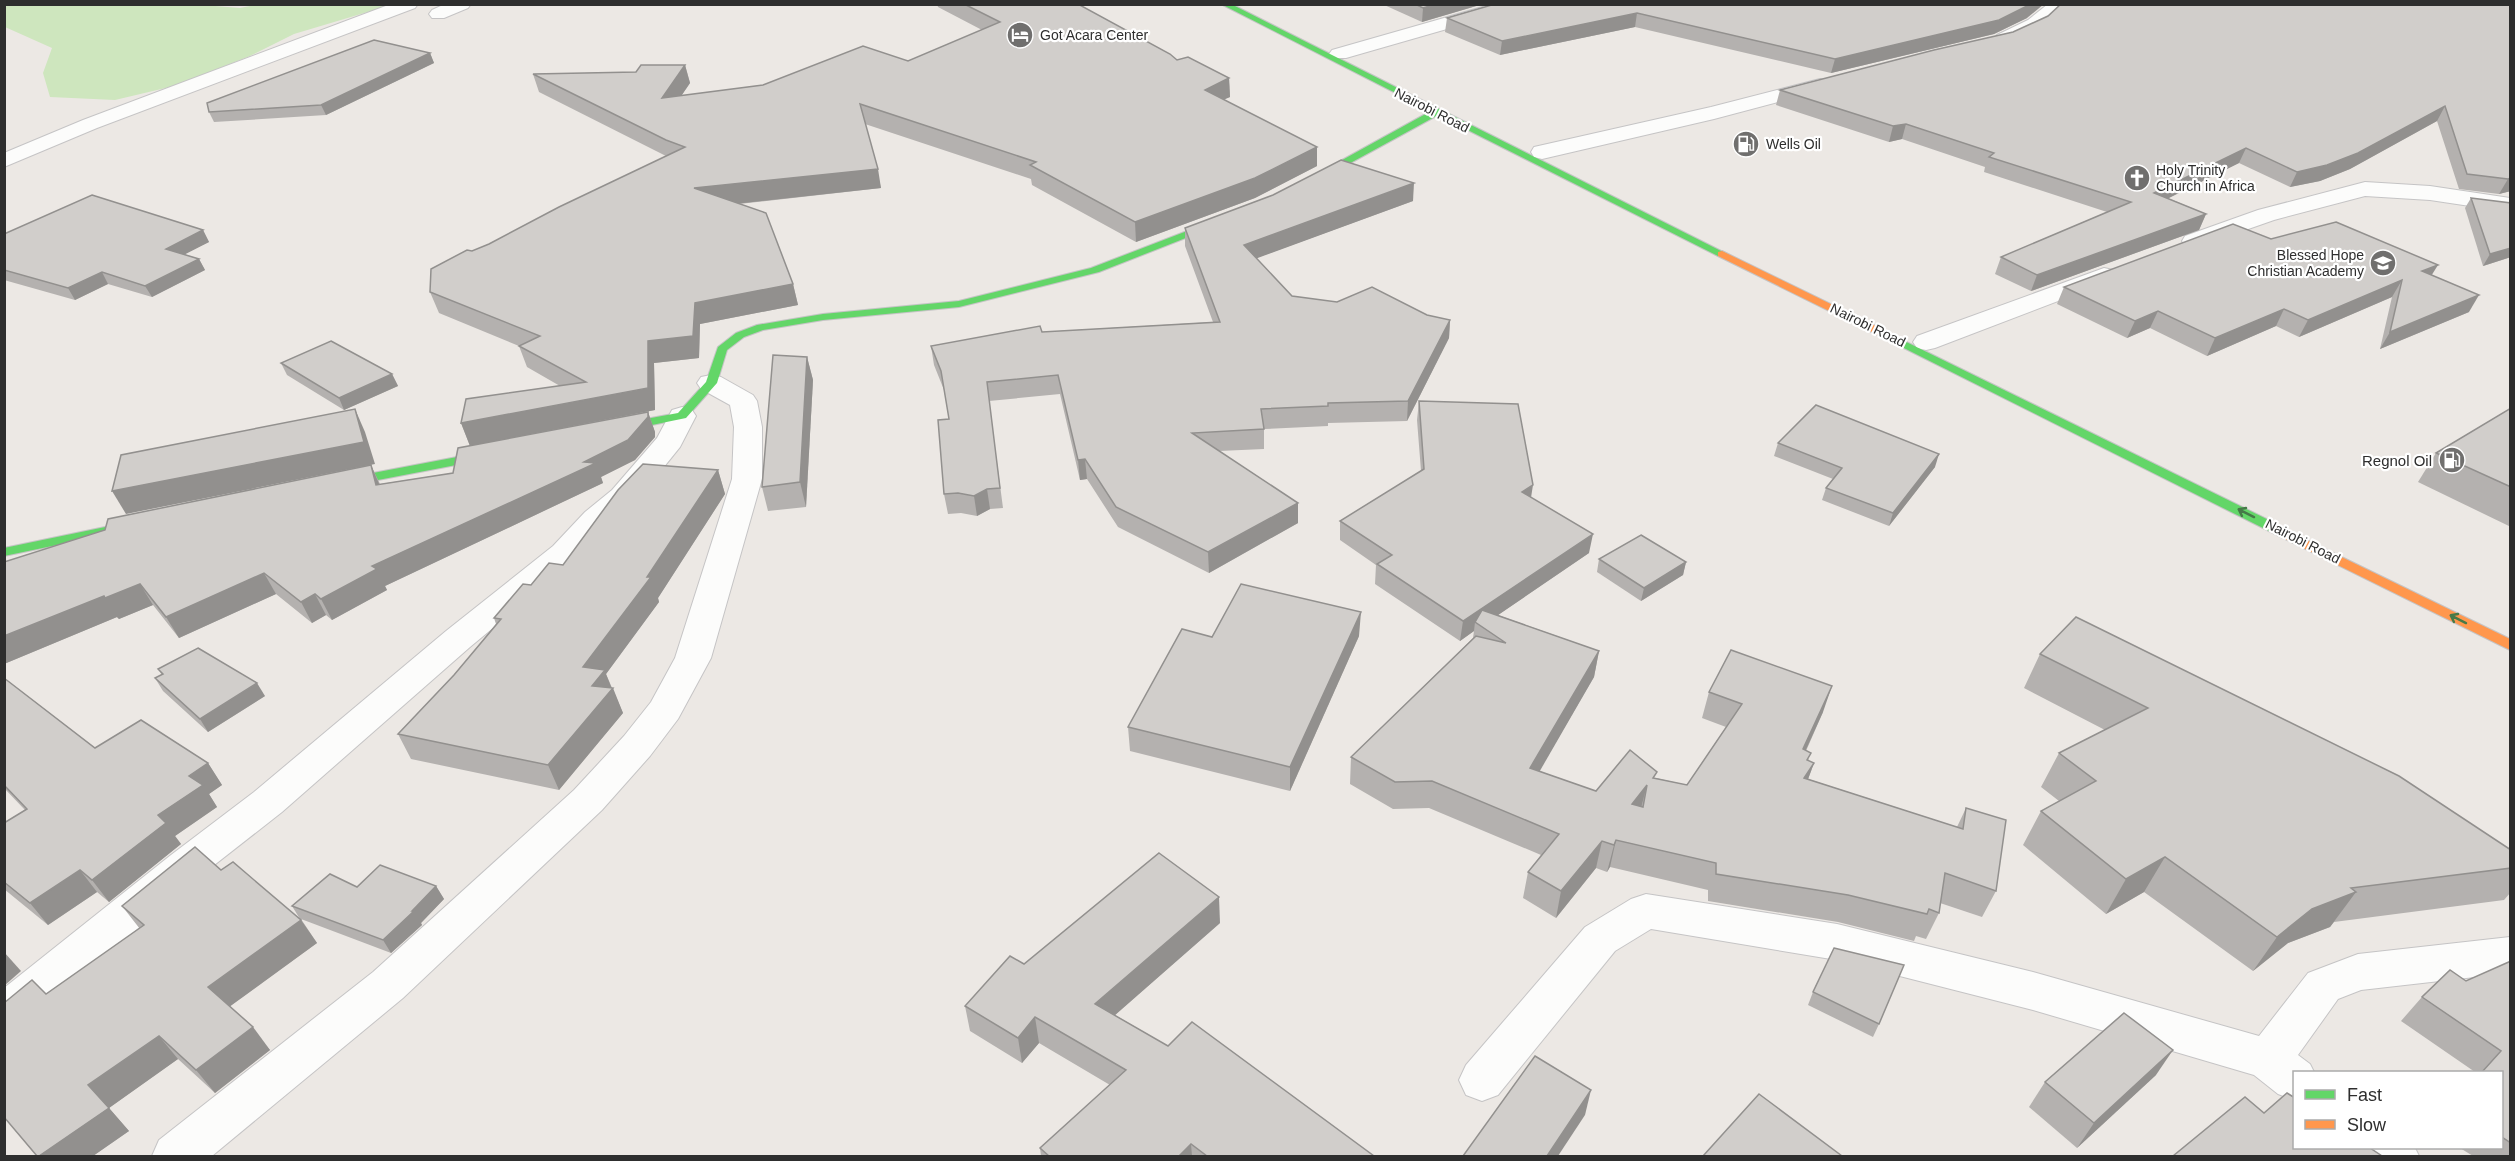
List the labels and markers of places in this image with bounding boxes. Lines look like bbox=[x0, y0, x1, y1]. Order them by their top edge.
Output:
hotel icon: Got Acara Center bbox=[1005, 20, 1035, 50]
place label: Got Acara Center bbox=[1040, 27, 1149, 43]
fuel station icon: Wells Oil bbox=[1731, 129, 1761, 159]
place label: Wells Oil bbox=[1766, 136, 1821, 152]
place label: Holy Trinity Church in Africa bbox=[2156, 162, 2255, 194]
church icon: Holy Trinity Church in Africa bbox=[2122, 163, 2152, 193]
place label: Blessed Hope Christian Academy bbox=[2247, 247, 2364, 279]
school or university icon: Blessed Hope Christian Academy bbox=[2368, 248, 2398, 278]
fuel station icon: Regnol Oil bbox=[2437, 445, 2467, 475]
place label: Regnol Oil bbox=[2362, 452, 2432, 469]

